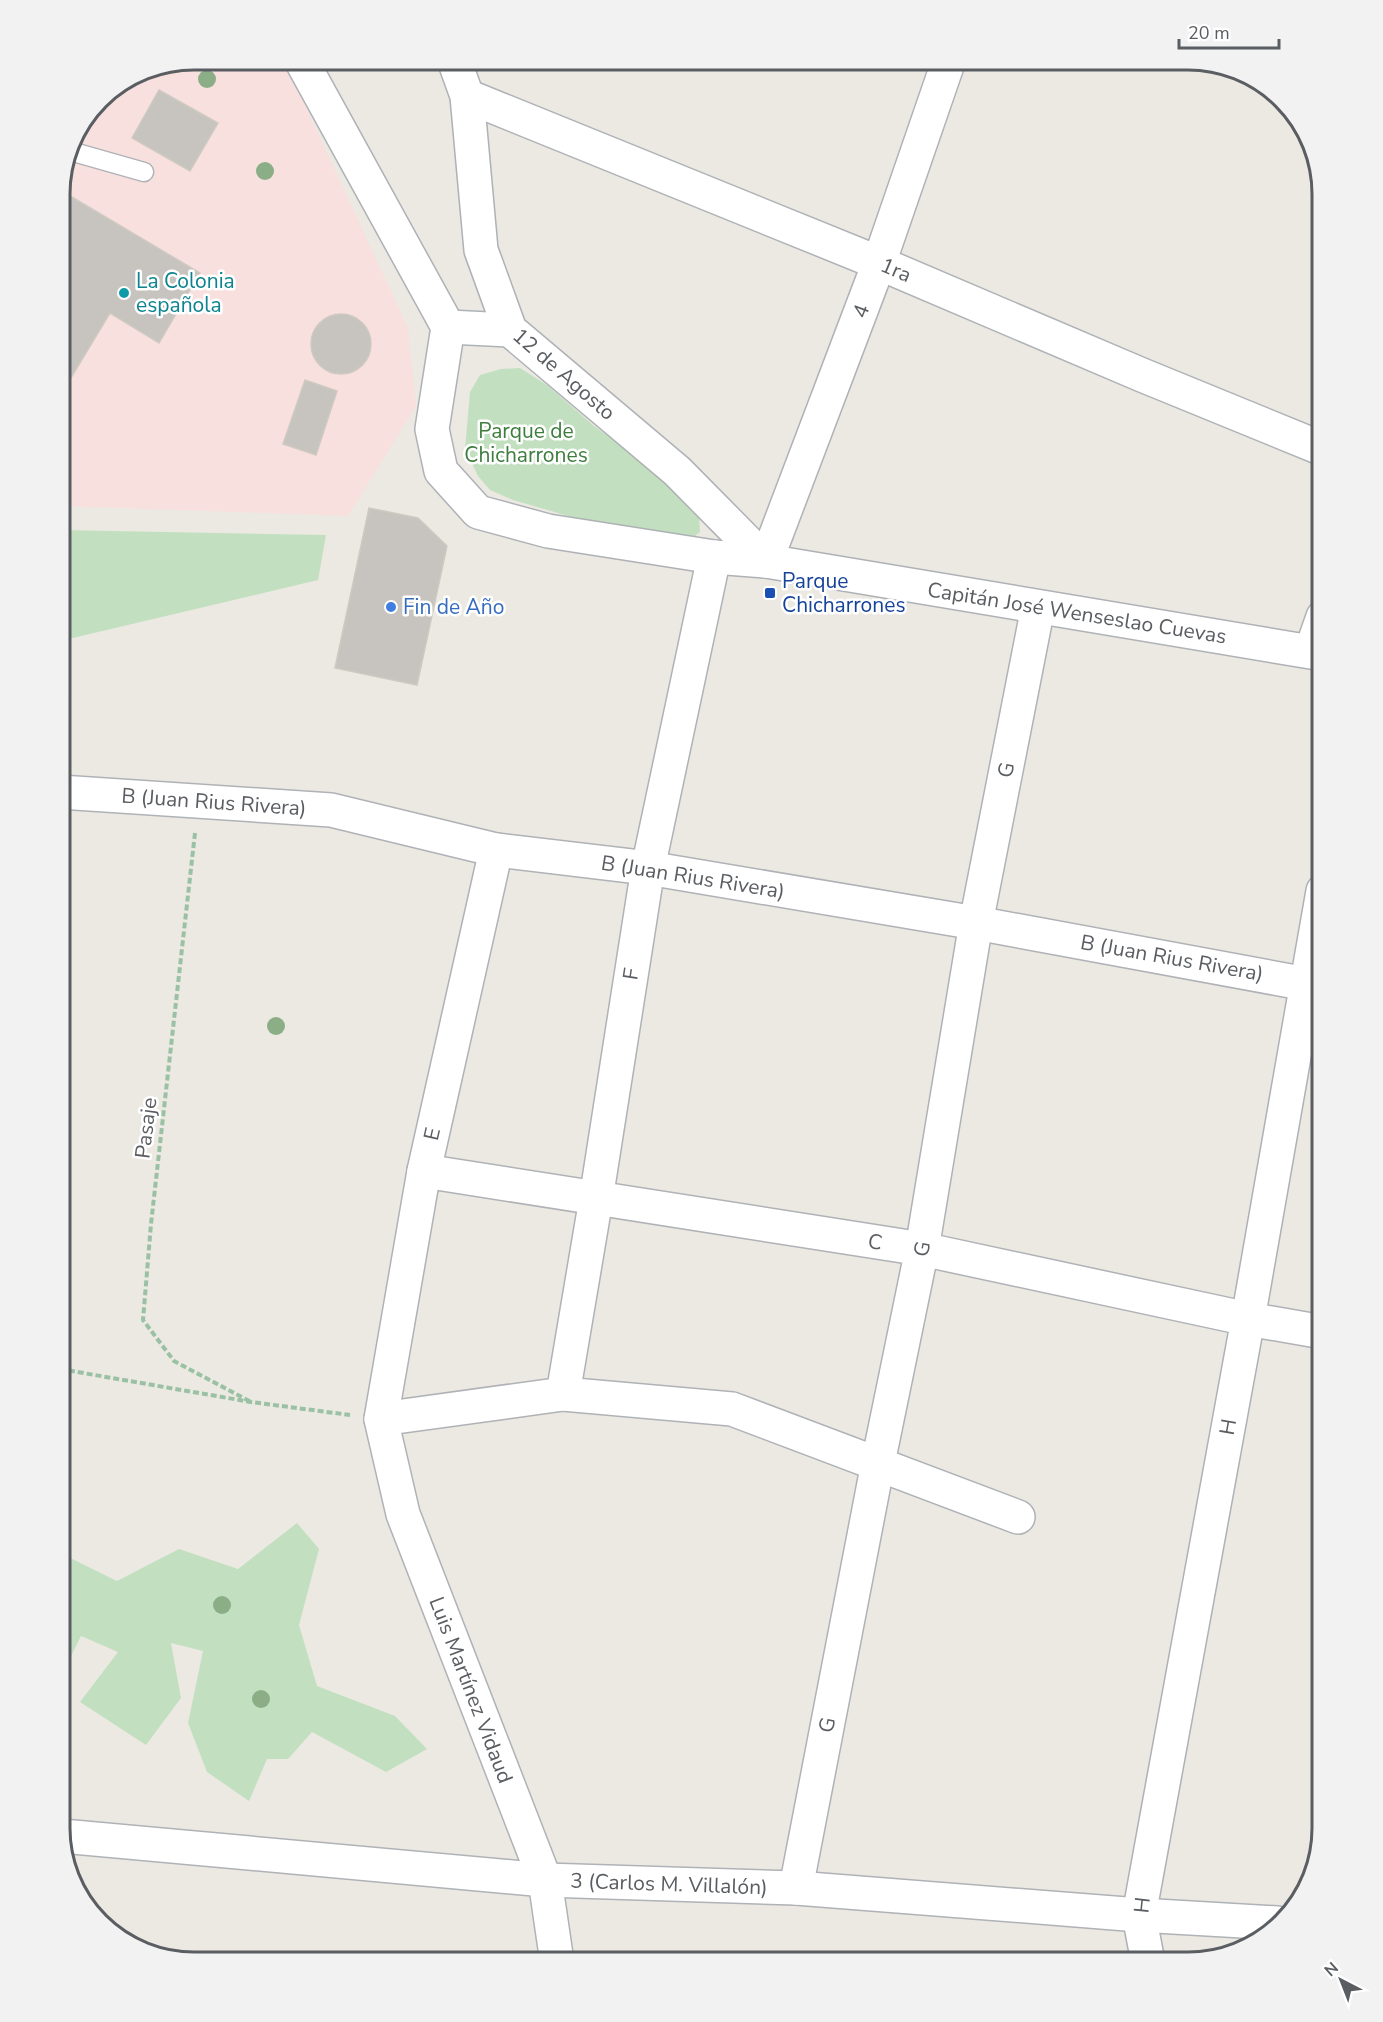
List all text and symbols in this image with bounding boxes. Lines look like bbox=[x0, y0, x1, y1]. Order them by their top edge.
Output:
scale bar bbox=[1179, 12, 1280, 50]
text: 20 m bbox=[1188, 21, 1230, 45]
street label: 1ra bbox=[876, 251, 916, 289]
place label: La Colonia española bbox=[136, 267, 235, 319]
marker: La Colonia española bbox=[117, 286, 131, 300]
street label: 4 bbox=[846, 300, 876, 322]
street label: 12 de Agosto bbox=[507, 322, 621, 426]
park label: Parque de Chicharrones bbox=[464, 417, 588, 469]
place label: Parque Chicharrones bbox=[782, 567, 906, 619]
street label: Capitán José Wenseslao Cuevas bbox=[926, 576, 1228, 650]
marker: Parque Chicharrones bbox=[763, 586, 777, 600]
place label: Fin de Año bbox=[403, 593, 504, 621]
marker: Fin de Año bbox=[384, 600, 398, 614]
street label: G bbox=[991, 760, 1021, 780]
street label: B (Juan Rius Rivera) bbox=[121, 782, 307, 822]
street label: B (Juan Rius Rivera) bbox=[599, 849, 787, 905]
street label: B (Juan Rius Rivera) bbox=[1078, 928, 1266, 988]
street label: F bbox=[616, 966, 646, 982]
street label: Pasaje bbox=[128, 1096, 164, 1160]
street label: E bbox=[417, 1125, 447, 1143]
street label: C bbox=[866, 1227, 884, 1257]
street label: G bbox=[907, 1239, 937, 1259]
street label: H bbox=[1213, 1417, 1243, 1437]
street label: Luis Martínez Vidaud bbox=[423, 1593, 519, 1787]
street label: G bbox=[812, 1715, 842, 1735]
street label: 3 (Carlos M. Villalón) bbox=[570, 1867, 768, 1901]
street label: H bbox=[1127, 1896, 1157, 1914]
north arrow bbox=[1311, 1950, 1371, 2010]
text: N bbox=[1320, 1957, 1343, 1982]

